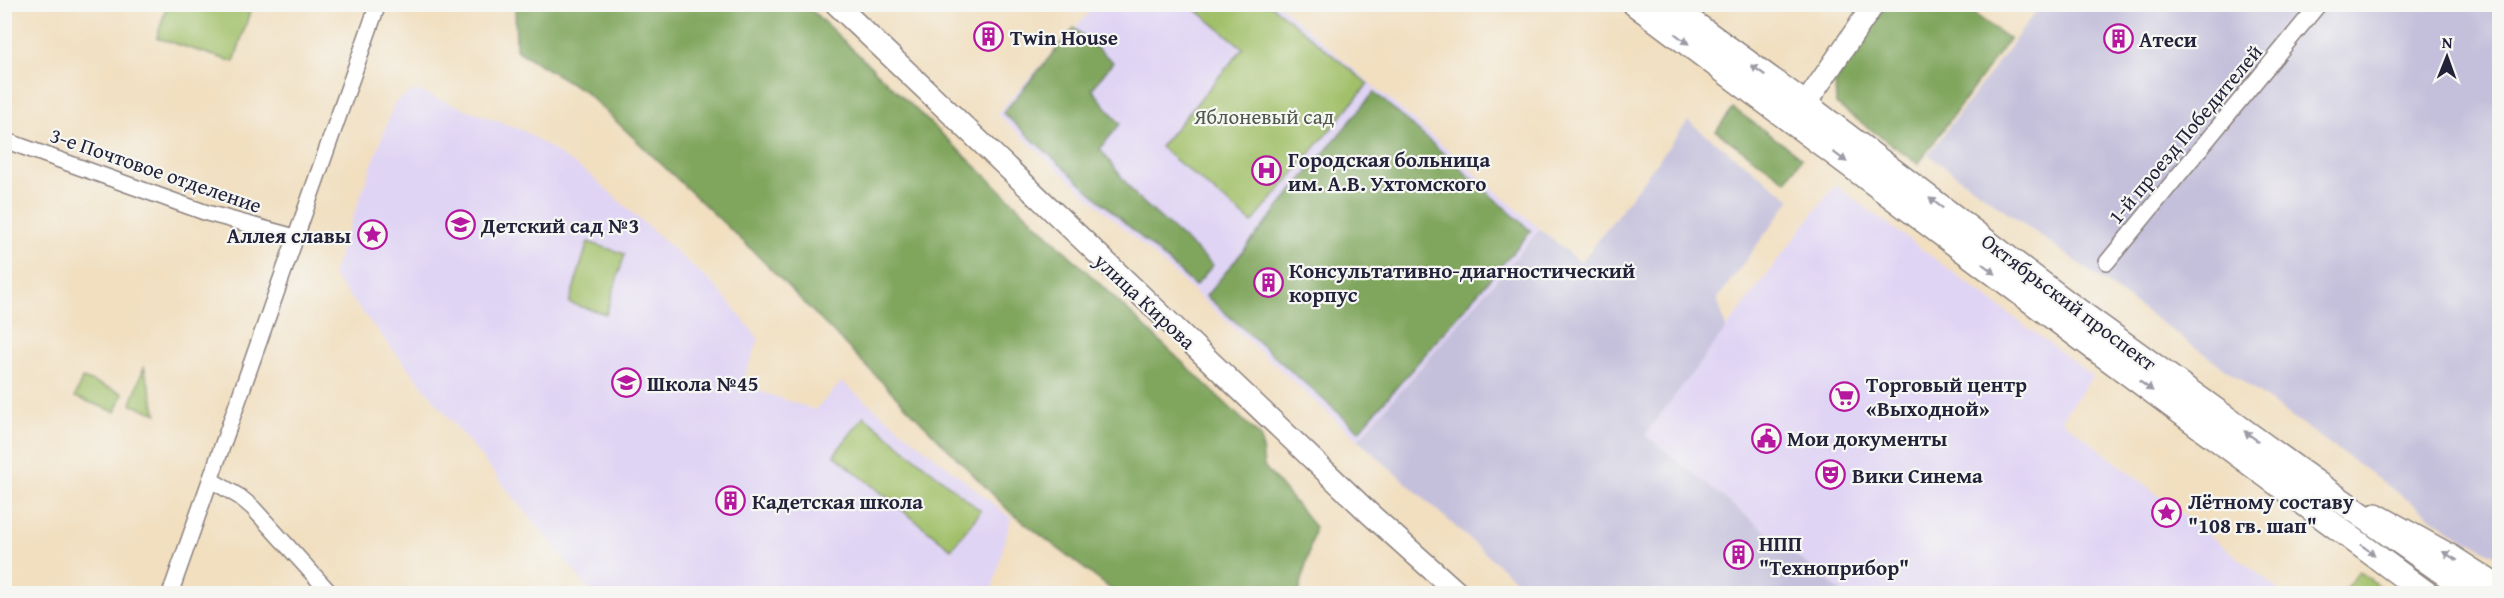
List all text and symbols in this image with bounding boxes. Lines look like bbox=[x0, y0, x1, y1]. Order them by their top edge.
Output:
building icon: Twin House bbox=[973, 21, 1005, 53]
place label: Twin House bbox=[1010, 22, 1118, 53]
building icon: Атеси bbox=[2102, 23, 2134, 55]
place label: Атеси bbox=[2139, 24, 2197, 55]
north arrow bbox=[2417, 27, 2477, 87]
text: N bbox=[2442, 30, 2453, 54]
one-way arrow bbox=[1674, 33, 1690, 46]
street label: 1-й проезд Победителей bbox=[2100, 37, 2270, 231]
one-way arrow bbox=[1750, 65, 1766, 76]
park label: Яблоневый сад bbox=[1193, 101, 1335, 132]
street label: 3-е Почтовое отделение bbox=[46, 119, 266, 221]
place label: Городская больница им. А.В. Ухтомского bbox=[1288, 144, 1490, 199]
one-way arrow bbox=[1832, 151, 1848, 163]
hospital icon: Городская больница им. А.В. Ухтомского bbox=[1251, 155, 1283, 187]
one-way arrow bbox=[1929, 197, 1945, 209]
school or university icon: Детский сад №3 bbox=[444, 209, 476, 241]
place label: Детский сад №3 bbox=[480, 210, 639, 241]
place icon: Аллея славы bbox=[356, 219, 388, 251]
place label: Аллея славы bbox=[227, 220, 351, 251]
street label: Октябрьский проспект bbox=[1975, 226, 2163, 378]
street label: улица Кирова bbox=[1087, 245, 1203, 356]
place label: Консультативно-диагностический корпус bbox=[1289, 255, 1635, 310]
one-way arrow bbox=[1982, 263, 1997, 275]
building icon: Консультативно-диагностический корпус bbox=[1252, 266, 1284, 298]
school or university icon: Школа №45 bbox=[610, 367, 642, 399]
place label: Школа №45 bbox=[647, 368, 759, 399]
place label: Торговый центр «Выходной» bbox=[1866, 369, 2027, 424]
supermarket icon: Торговый центр «Выходной» bbox=[1829, 380, 1861, 412]
one-way arrow bbox=[2138, 380, 2153, 392]
public building icon: Мои документы bbox=[1750, 422, 1782, 454]
place label: Мои документы bbox=[1787, 423, 1947, 454]
one-way arrow bbox=[2244, 430, 2260, 442]
theatre icon: Вики Синема bbox=[1815, 459, 1847, 491]
place label: Вики Синема bbox=[1852, 460, 1983, 491]
building icon: Кадетская школа bbox=[715, 485, 747, 517]
place label: Кадетская школа bbox=[752, 486, 923, 517]
place label: Лётному составу "108 гв. шап" bbox=[2188, 486, 2354, 541]
place icon: Лётному составу "108 гв. шап" bbox=[2151, 497, 2183, 529]
place label: НПП "Техноприбор" bbox=[1759, 528, 1909, 583]
building icon: НПП "Техноприбор" bbox=[1722, 539, 1754, 571]
one-way arrow bbox=[2360, 544, 2376, 556]
one-way arrow bbox=[2442, 550, 2458, 561]

